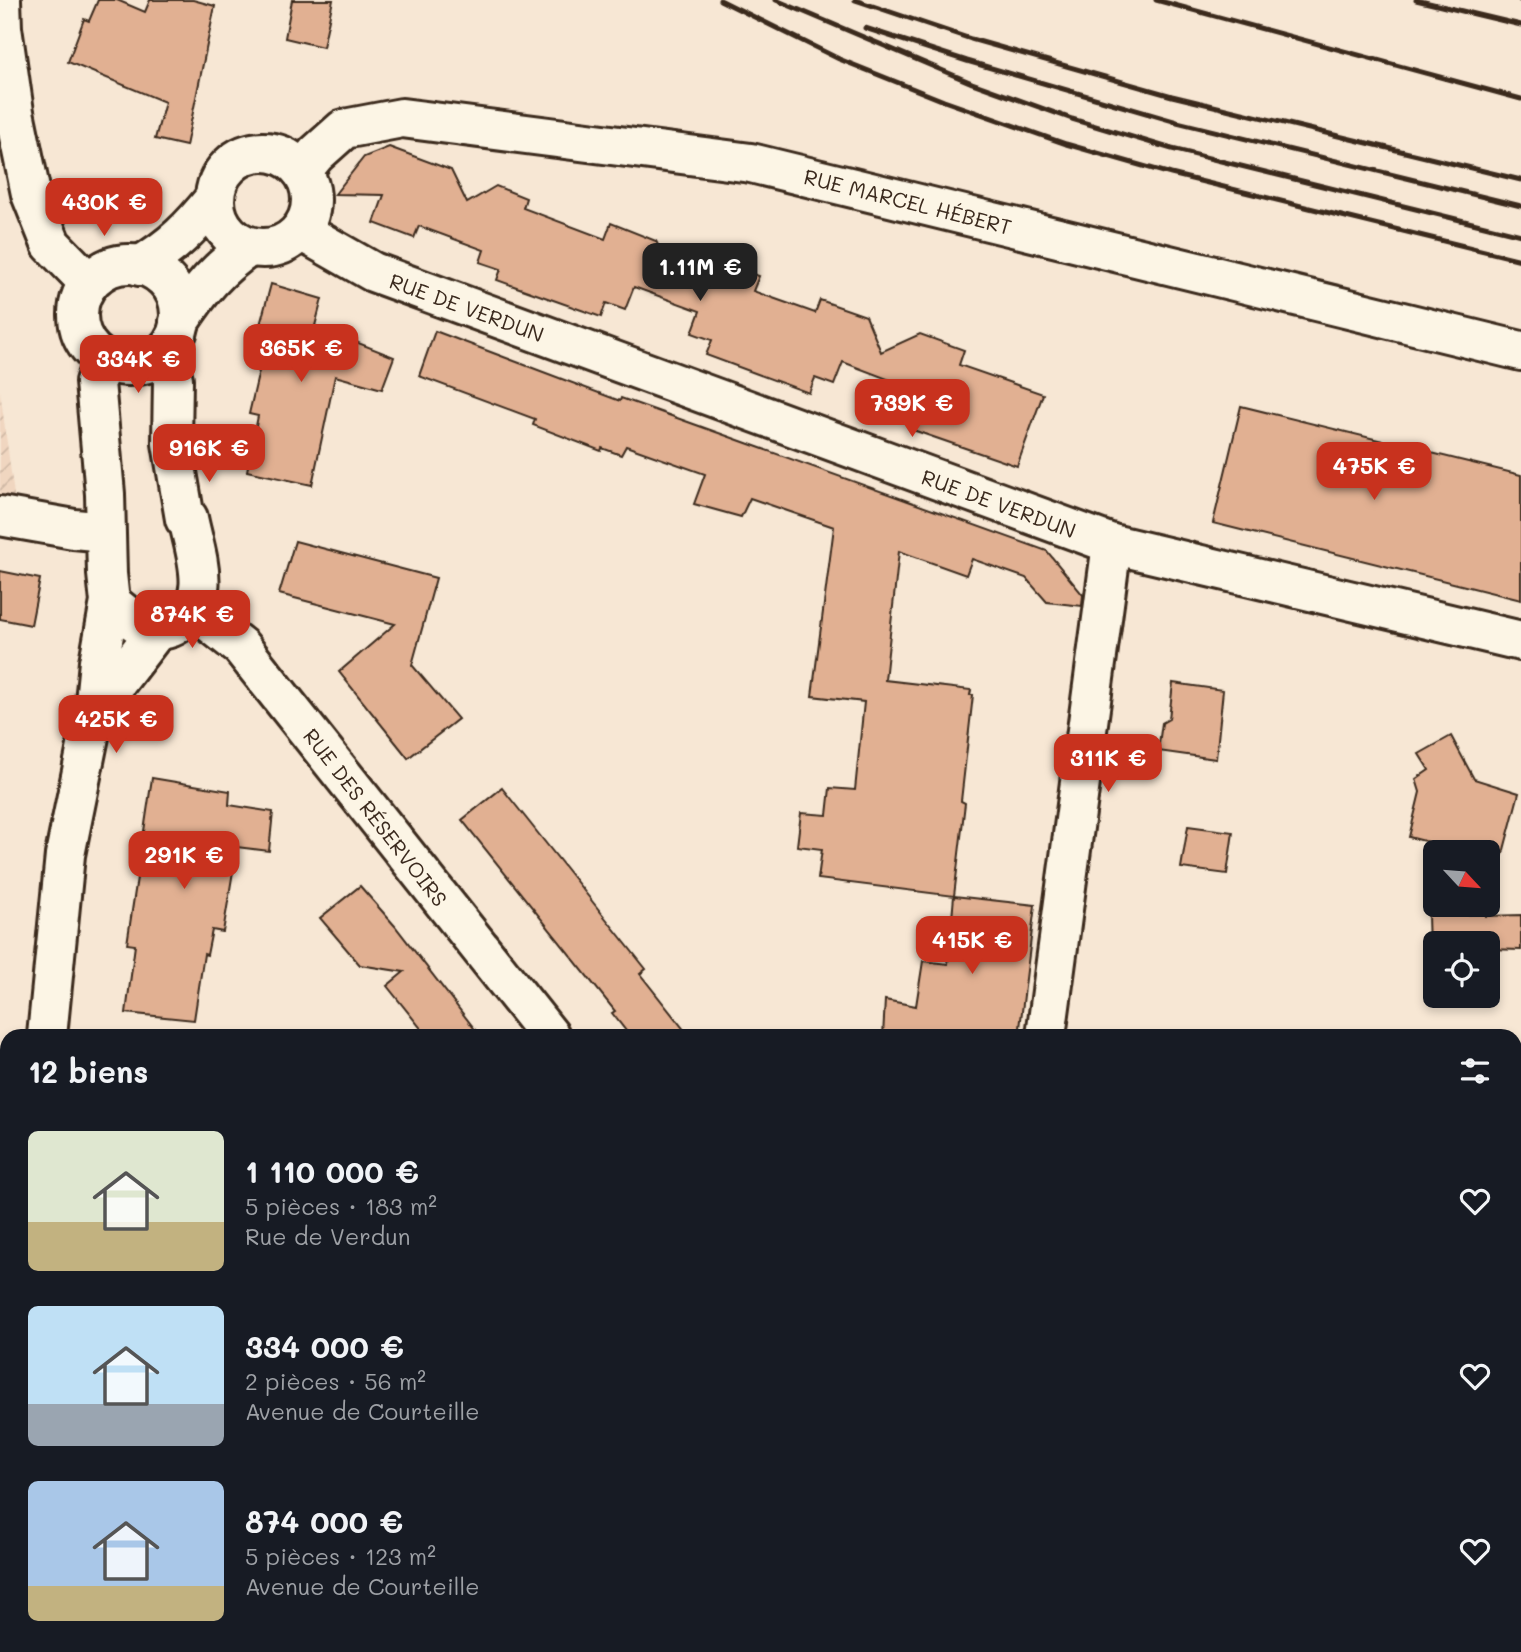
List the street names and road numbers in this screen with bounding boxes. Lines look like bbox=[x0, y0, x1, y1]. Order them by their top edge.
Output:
street label: RUE MARCEL HÉBERT bbox=[801, 162, 1015, 240]
street label: RUE DE VERDUN bbox=[386, 267, 548, 347]
street label: RUE DE VERDUN bbox=[918, 463, 1080, 543]
street label: RUE DES RÉSERVOIRS bbox=[298, 723, 454, 911]

